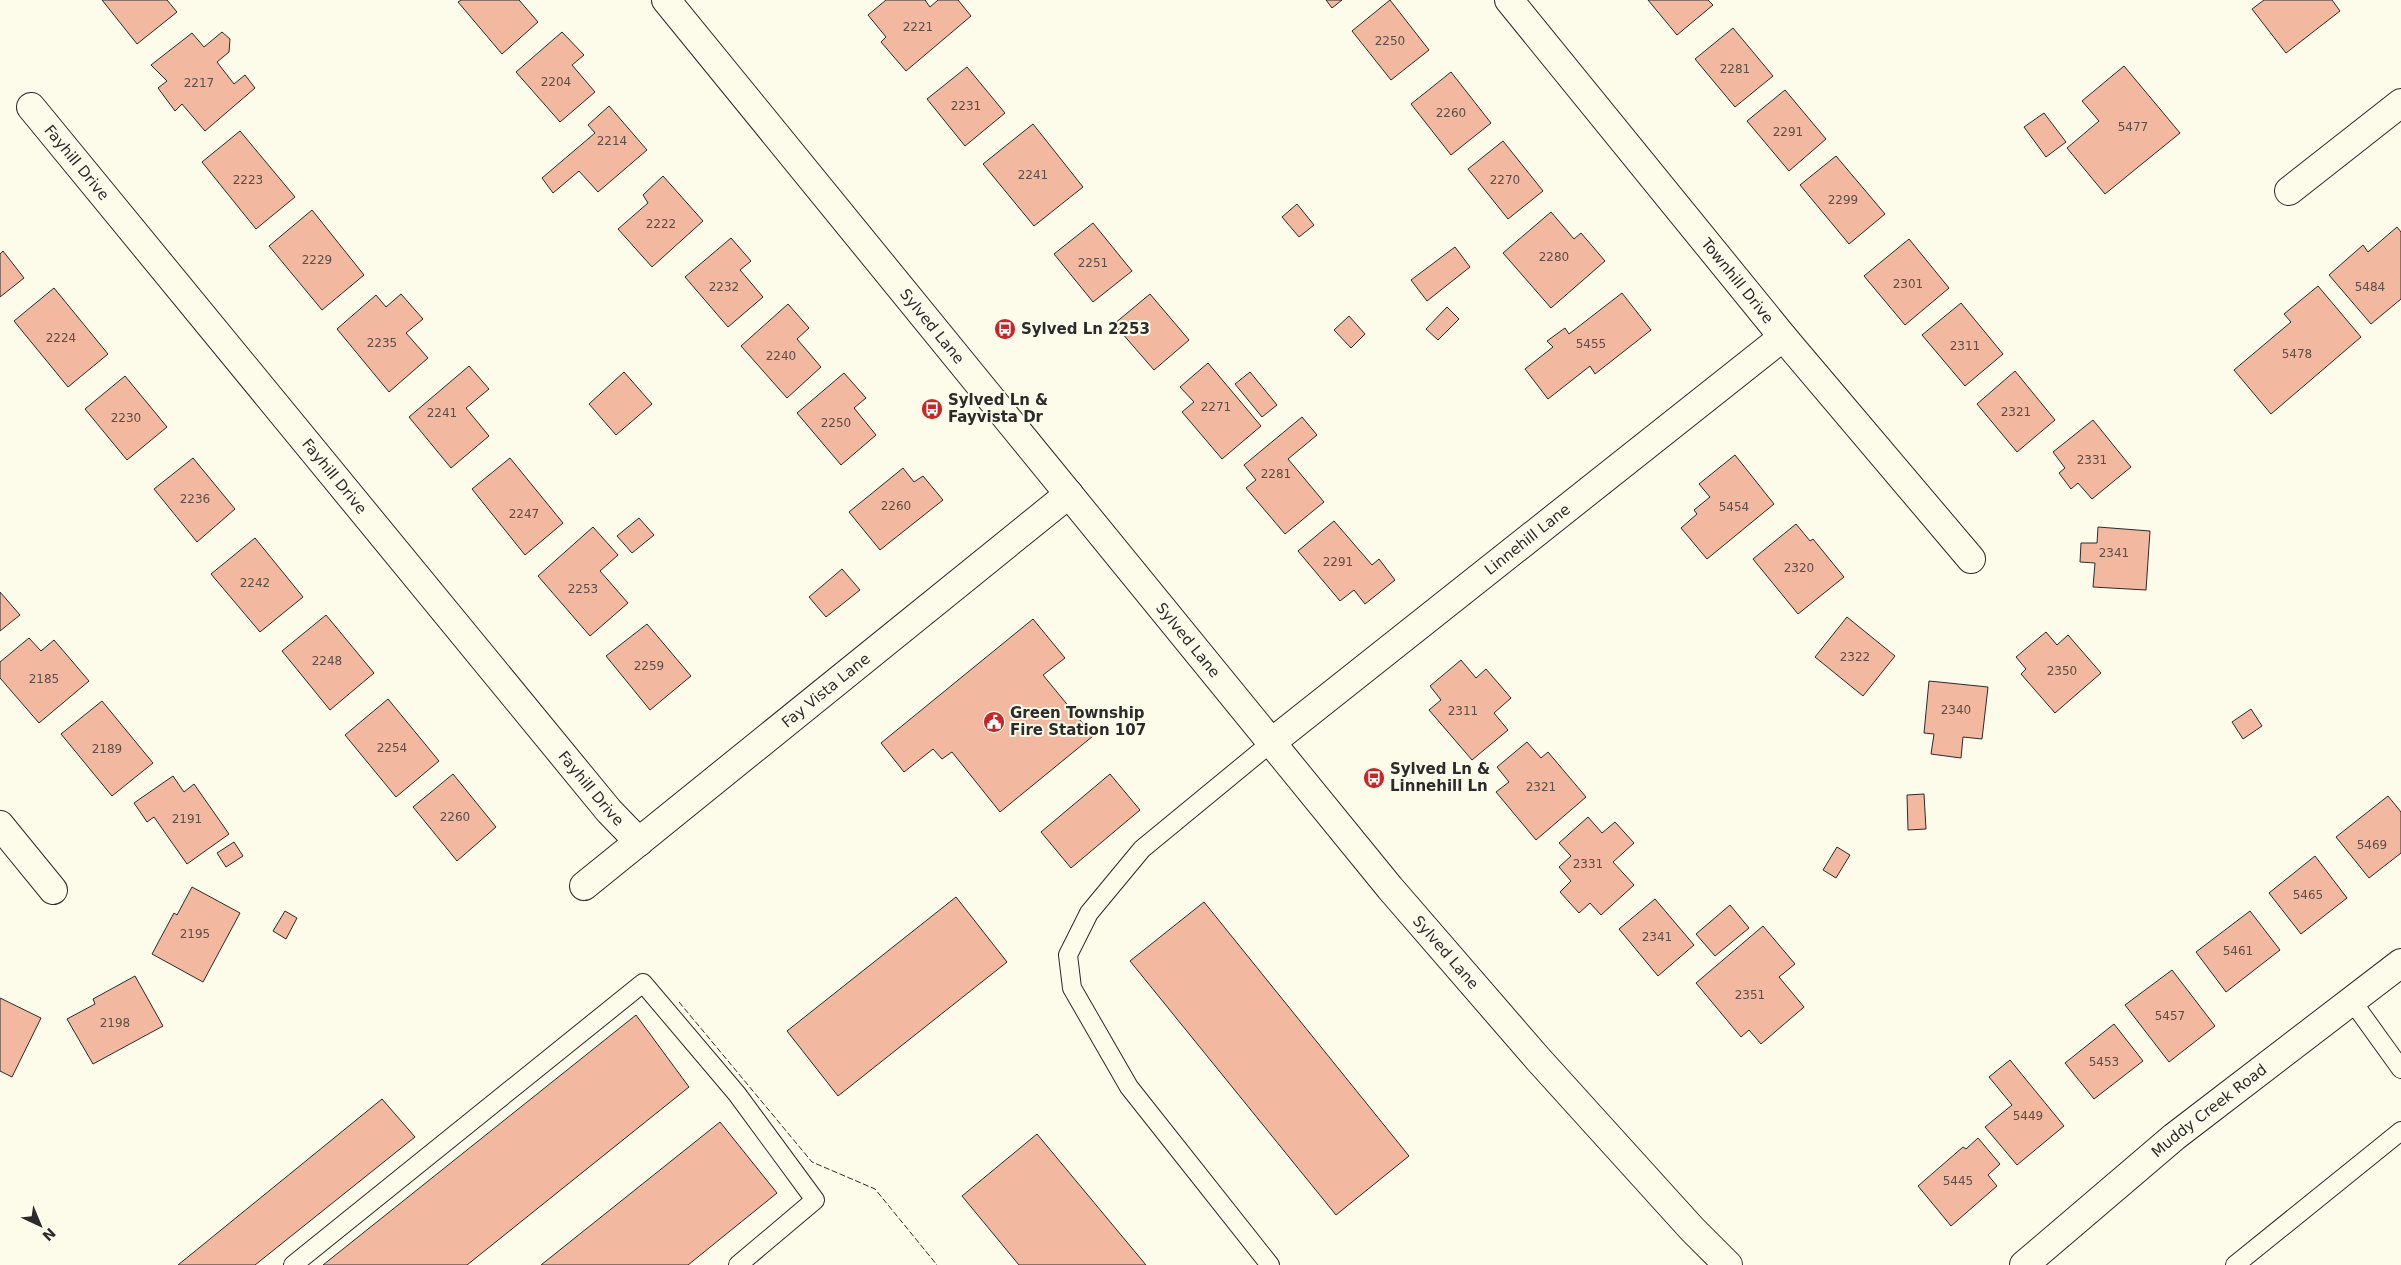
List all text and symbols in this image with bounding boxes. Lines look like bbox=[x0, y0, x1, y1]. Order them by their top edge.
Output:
house number: 2221 bbox=[903, 20, 933, 34]
house number: 2250 bbox=[1375, 34, 1405, 48]
house number: 2281 bbox=[1720, 62, 1750, 76]
house number: 2204 bbox=[541, 75, 571, 89]
house number: 2217 bbox=[184, 76, 214, 90]
house number: 2231 bbox=[951, 99, 981, 113]
house number: 2260 bbox=[1436, 106, 1466, 120]
house number: 5477 bbox=[2118, 120, 2148, 134]
street label: Fayhill Drive bbox=[40, 121, 113, 204]
house number: 2291 bbox=[1773, 125, 1803, 139]
house number: 2214 bbox=[597, 134, 627, 148]
house number: 2241 bbox=[1018, 168, 1048, 182]
house number: 2223 bbox=[233, 173, 263, 187]
house number: 2270 bbox=[1490, 173, 1520, 187]
house number: 2299 bbox=[1828, 193, 1858, 207]
house number: 2222 bbox=[646, 217, 676, 231]
street label: Townhill Drive bbox=[1697, 234, 1777, 327]
house number: 2280 bbox=[1539, 250, 1569, 264]
house number: 2229 bbox=[302, 253, 332, 267]
house number: 2251 bbox=[1078, 256, 1108, 270]
house number: 2301 bbox=[1893, 277, 1923, 291]
house number: 2232 bbox=[709, 280, 739, 294]
house number: 5484 bbox=[2355, 280, 2385, 294]
street label: Sylved Lane bbox=[896, 285, 968, 367]
bus stop icon: Sylved Ln 2253 bbox=[993, 317, 1017, 341]
place label: Sylved Ln 2253 bbox=[1021, 320, 1150, 338]
house number: 2224 bbox=[46, 331, 76, 345]
house number: 2235 bbox=[367, 336, 397, 350]
house number: 5455 bbox=[1576, 337, 1606, 351]
house number: 2311 bbox=[1950, 339, 1980, 353]
house number: 5478 bbox=[2282, 347, 2312, 361]
house number: 2240 bbox=[766, 349, 796, 363]
place label: Sylved Ln & Fayvista Dr bbox=[948, 391, 1048, 426]
bus stop icon: Sylved Ln & Fayvista Dr bbox=[920, 397, 944, 421]
house number: 2271 bbox=[1201, 400, 1231, 414]
house number: 2321 bbox=[2001, 405, 2031, 419]
house number: 2241 bbox=[427, 406, 457, 420]
house number: 2230 bbox=[111, 411, 141, 425]
house number: 2250 bbox=[821, 416, 851, 430]
street label: Fayhill Drive bbox=[298, 435, 371, 518]
house number: 2331 bbox=[2077, 453, 2107, 467]
house number: 2281 bbox=[1261, 467, 1291, 481]
house number: 2236 bbox=[180, 492, 210, 506]
house number: 2260 bbox=[881, 499, 911, 513]
street label: Linnehill Lane bbox=[1481, 500, 1574, 579]
house number: 5454 bbox=[1719, 500, 1749, 514]
house number: 2247 bbox=[509, 507, 539, 521]
house number: 2341 bbox=[2099, 546, 2129, 560]
house number: 2291 bbox=[1323, 555, 1353, 569]
house number: 2320 bbox=[1784, 561, 1814, 575]
house number: 2242 bbox=[240, 576, 270, 590]
house number: 2253 bbox=[568, 582, 598, 596]
street label: Sylved Lane bbox=[1152, 599, 1224, 681]
street label: Fay Vista Lane bbox=[778, 649, 874, 732]
house number: 2322 bbox=[1840, 650, 1870, 664]
house number: 2248 bbox=[312, 654, 342, 668]
house number: 2259 bbox=[634, 659, 664, 673]
house number: 2350 bbox=[2047, 664, 2077, 678]
house number: 2185 bbox=[29, 672, 59, 686]
house number: 2340 bbox=[1941, 703, 1971, 717]
place label: Green Township Fire Station 107 bbox=[1010, 704, 1146, 739]
house number: 2311 bbox=[1448, 704, 1478, 718]
public building icon: Green Township Fire Station 107 bbox=[982, 710, 1006, 734]
house number: 2254 bbox=[377, 741, 407, 755]
house number: 2189 bbox=[92, 742, 122, 756]
street label: Fayhill Drive bbox=[554, 747, 627, 830]
place label: Sylved Ln & Linnehill Ln bbox=[1390, 760, 1490, 795]
bus stop icon: Sylved Ln & Linnehill Ln bbox=[1362, 766, 1386, 790]
house number: 2321 bbox=[1526, 780, 1556, 794]
house number: 2260 bbox=[440, 810, 470, 824]
house number: 2191 bbox=[172, 812, 202, 826]
house number: 5469 bbox=[2357, 838, 2387, 852]
house number: 2331 bbox=[1573, 857, 1603, 871]
house number: 5465 bbox=[2293, 888, 2323, 902]
street label: Sylved Lane bbox=[1409, 912, 1482, 993]
house number: 2195 bbox=[180, 927, 210, 941]
house number: 2341 bbox=[1642, 930, 1672, 944]
house number: 5461 bbox=[2223, 944, 2253, 958]
house number: 2351 bbox=[1735, 988, 1765, 1002]
house number: 5457 bbox=[2155, 1009, 2185, 1023]
house number: 2198 bbox=[100, 1016, 130, 1030]
house number: 5453 bbox=[2089, 1055, 2119, 1069]
street label: Muddy Creek Road bbox=[2148, 1060, 2270, 1161]
house number: 5449 bbox=[2013, 1109, 2043, 1123]
house number: 5445 bbox=[1943, 1174, 1973, 1188]
north arrow bbox=[15, 1200, 65, 1250]
text: N bbox=[39, 1225, 59, 1244]

